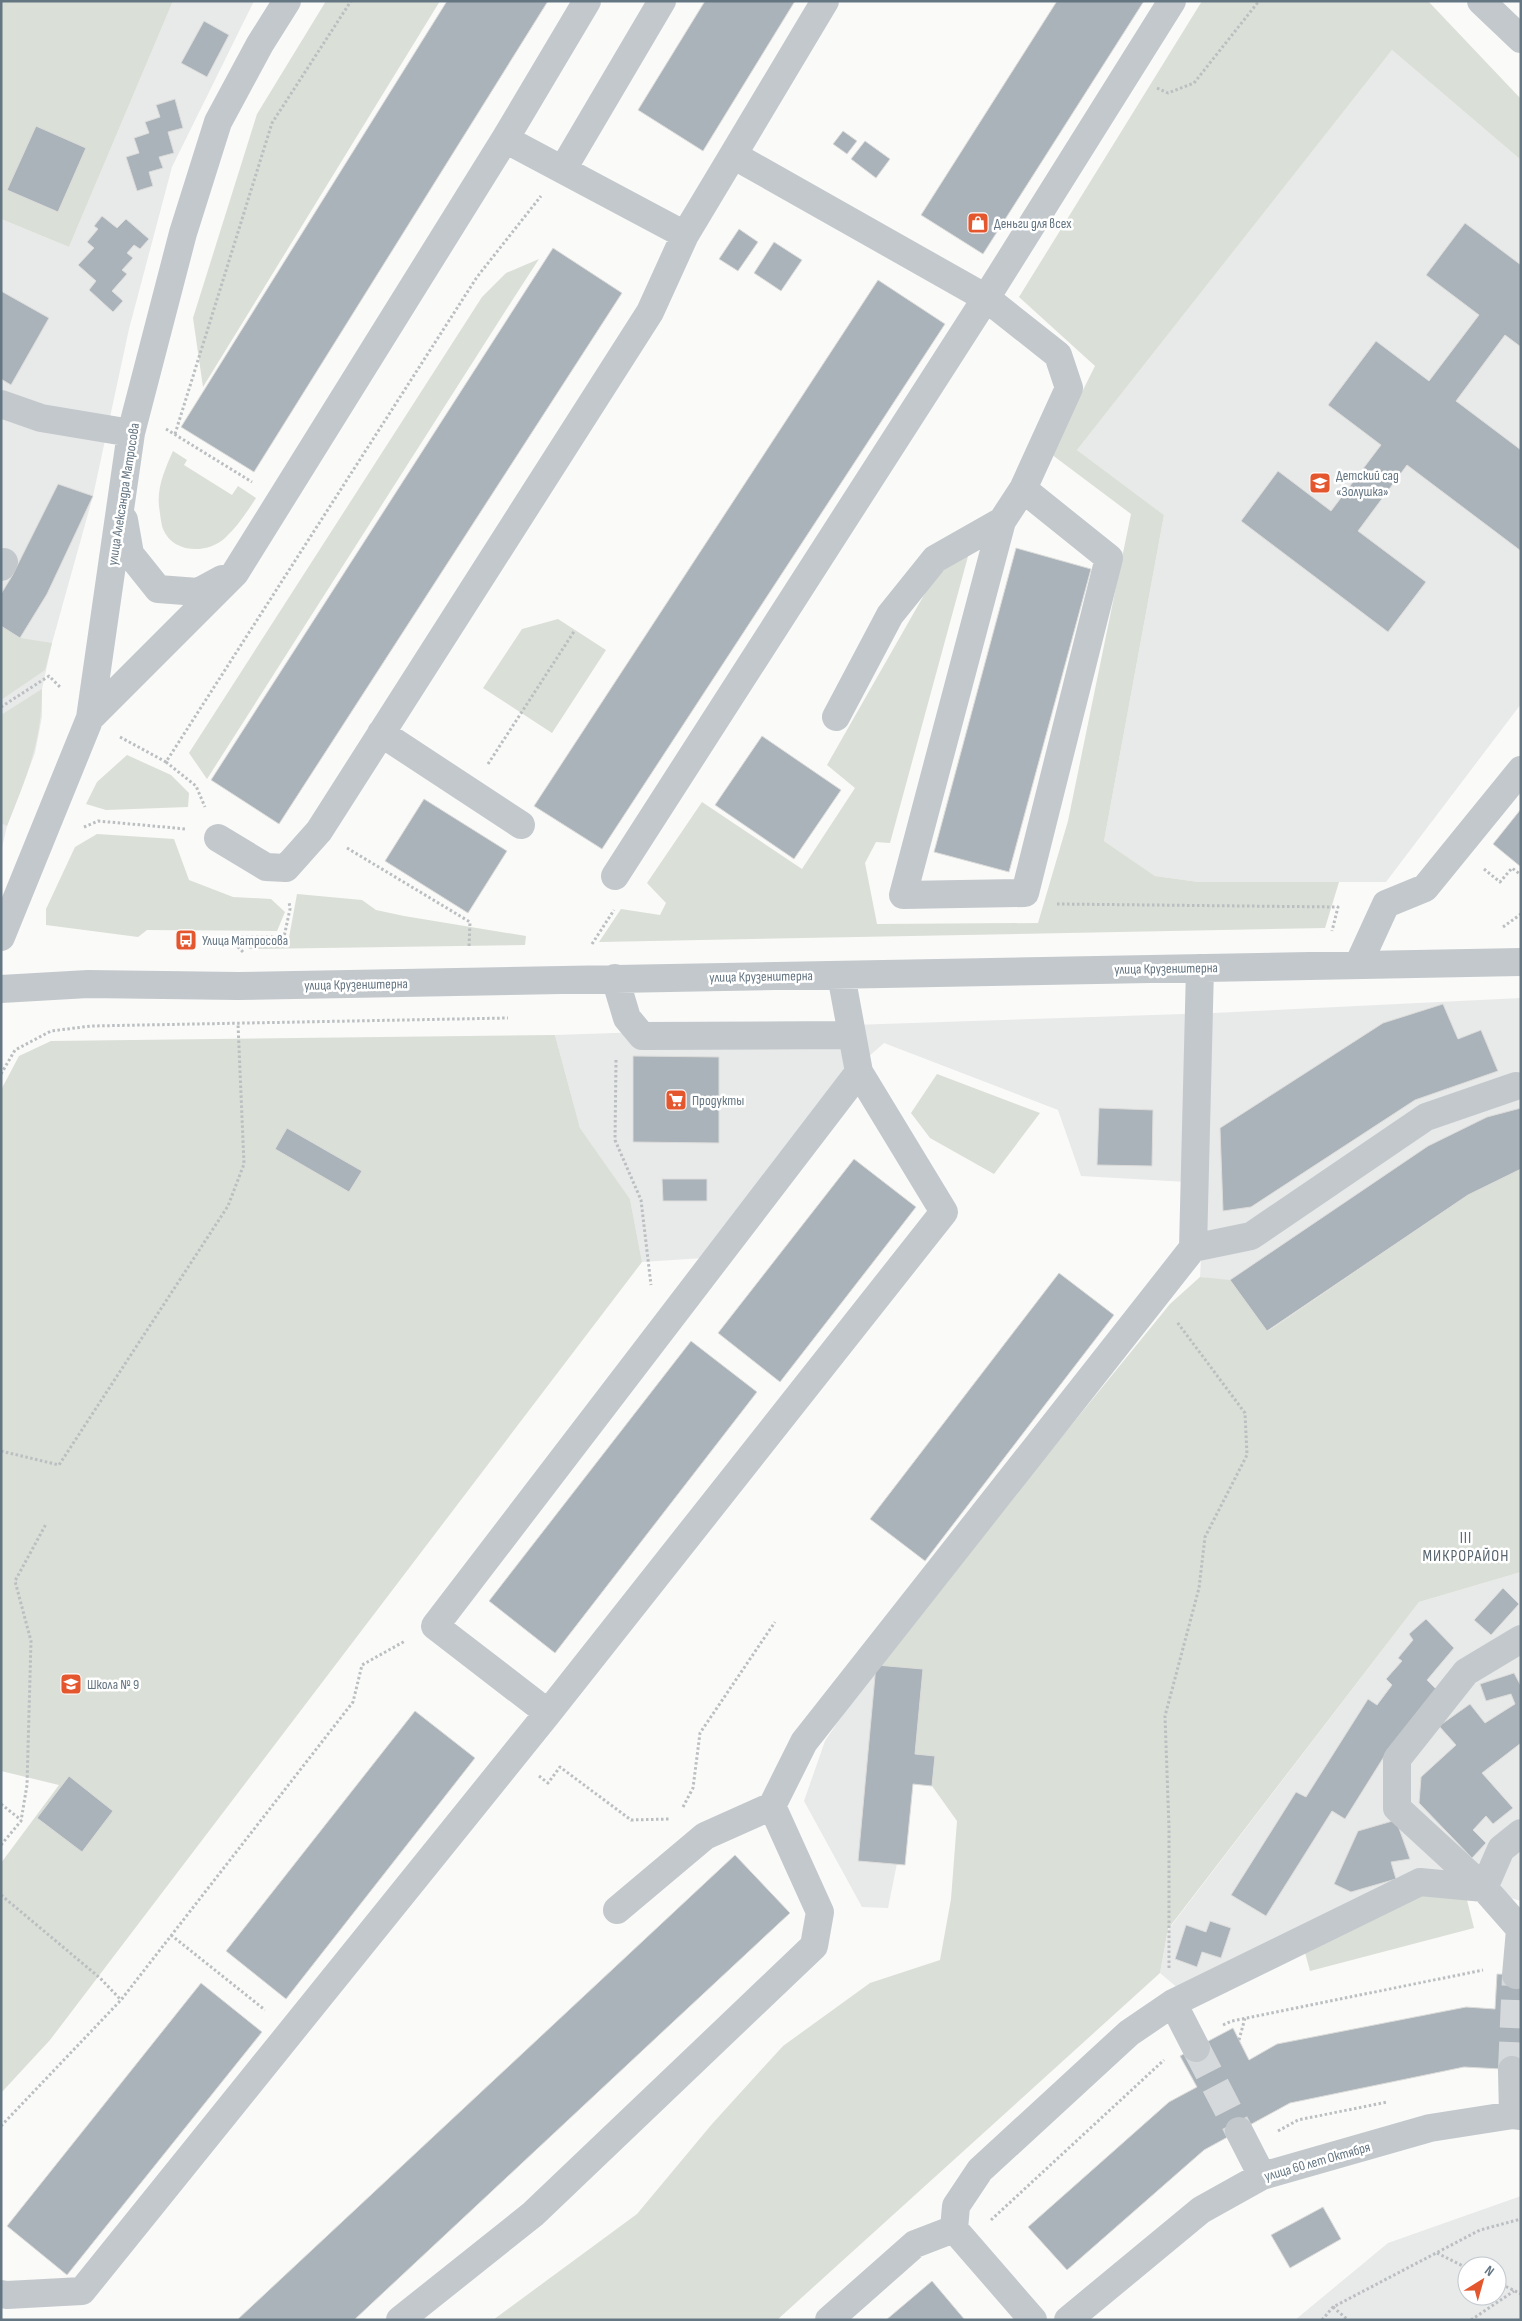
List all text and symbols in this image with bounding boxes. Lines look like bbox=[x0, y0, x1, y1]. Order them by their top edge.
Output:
shop icon: Деньги для всех bbox=[966, 211, 990, 235]
place label: Деньги для всех bbox=[994, 215, 1072, 232]
street label: улица Александра Матросова bbox=[104, 422, 143, 567]
place label: Детский сад «Золушка» bbox=[1336, 467, 1399, 500]
school or university icon: Детский сад «Золушка» bbox=[1308, 471, 1332, 495]
bus stop icon: Улица Матросова bbox=[174, 928, 198, 952]
place label: Улица Матросова bbox=[202, 932, 288, 949]
street label: улица Крузенштерна bbox=[1114, 959, 1218, 978]
street label: улица Крузенштерна bbox=[709, 967, 813, 986]
street label: улица Крузенштерна bbox=[304, 975, 408, 994]
supermarket icon: Продукты bbox=[664, 1088, 688, 1112]
place label: Продукты bbox=[692, 1092, 744, 1109]
district label: III МИКРОРАЙОН bbox=[1423, 1529, 1509, 1566]
school or university icon: Школа № 9 bbox=[59, 1672, 83, 1696]
place label: Школа № 9 bbox=[87, 1676, 139, 1693]
street label: улица 60 лет Октября bbox=[1262, 2138, 1372, 2185]
north arrow bbox=[1457, 2256, 1507, 2306]
text: N bbox=[1481, 2262, 1498, 2280]

